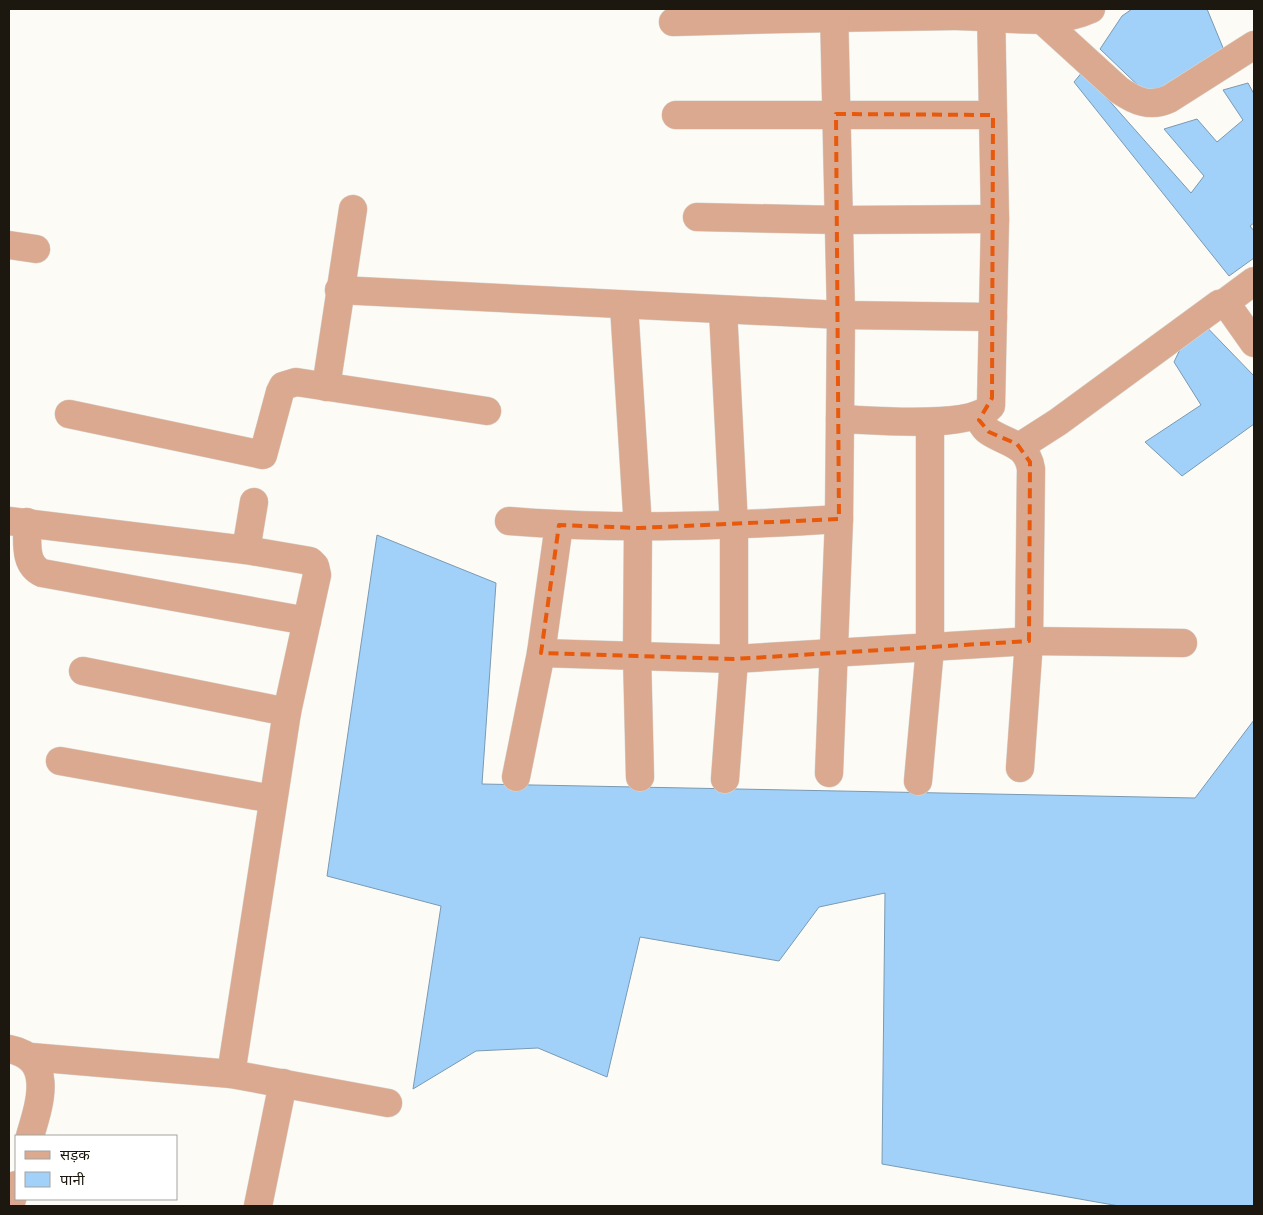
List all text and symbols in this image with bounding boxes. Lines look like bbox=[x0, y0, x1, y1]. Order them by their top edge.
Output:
legend bbox=[15, 1135, 178, 1200]
text: सड़क bbox=[60, 1146, 90, 1163]
text: पानी bbox=[60, 1171, 86, 1188]

